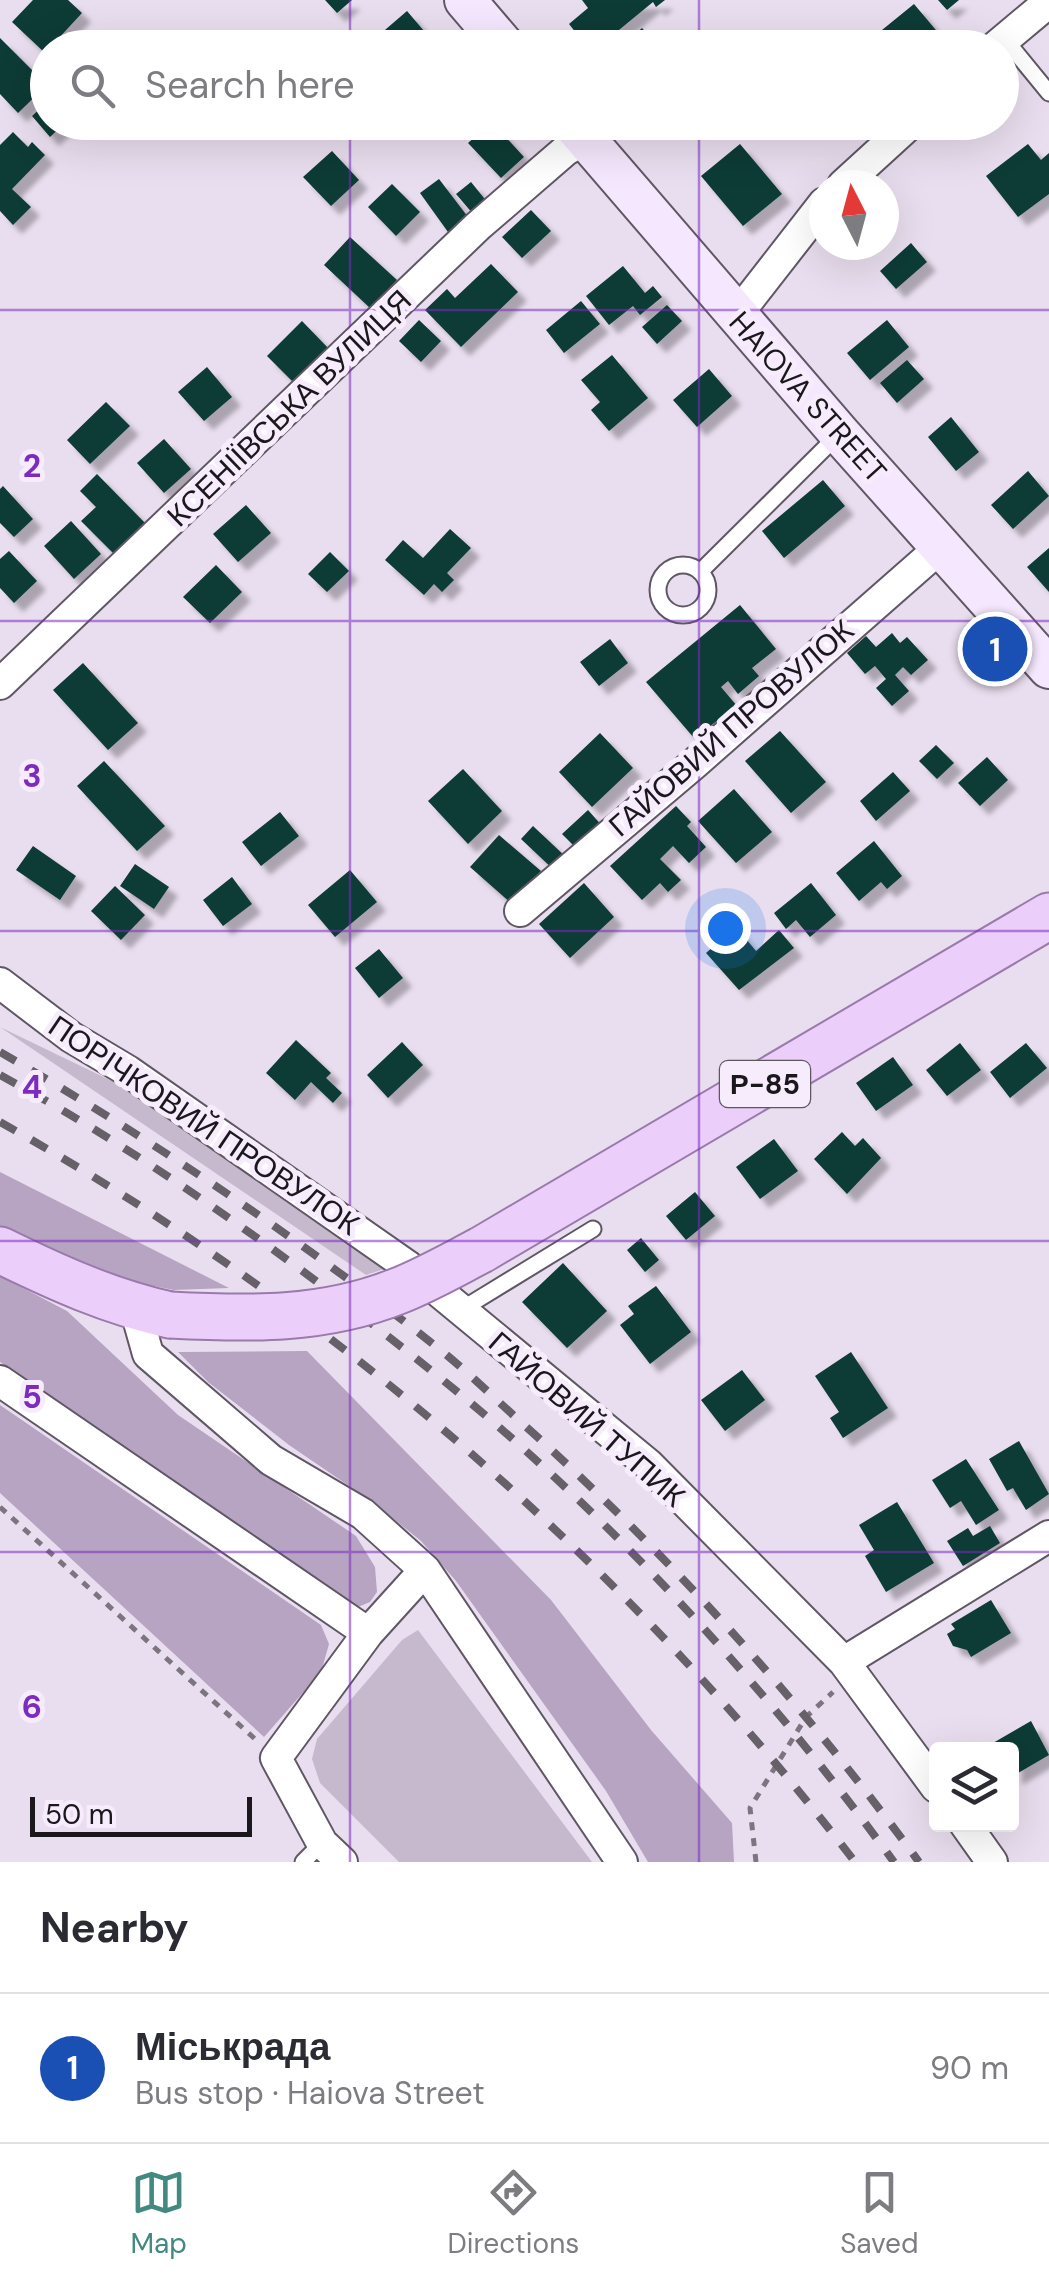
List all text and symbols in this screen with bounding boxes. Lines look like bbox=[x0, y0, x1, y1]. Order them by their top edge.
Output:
search box bbox=[30, 30, 1019, 140]
icon: search bbox=[65, 58, 120, 113]
text: Search here bbox=[145, 60, 355, 110]
north arrow bbox=[809, 170, 899, 260]
street label: КСЕНІЇВСЬКА ВУЛИЦЯ bbox=[158, 281, 420, 535]
street label: HAIOVA STREET bbox=[721, 303, 895, 491]
text: 2 bbox=[23, 445, 41, 487]
street label: ГАЙОВИЙ ПРОВУЛОК bbox=[600, 611, 862, 845]
pin: 1 bbox=[962, 612, 1028, 686]
text: 3 bbox=[22, 755, 42, 797]
your location bbox=[700, 903, 751, 954]
street label: ПОРІЧКОВИЙ ПРОВУЛОК bbox=[41, 1006, 367, 1244]
road number: Р-85 bbox=[720, 1061, 810, 1107]
text: 4 bbox=[22, 1066, 42, 1108]
street label: ГАЙОВИЙ ТУПИК bbox=[481, 1323, 694, 1515]
text: 5 bbox=[22, 1376, 42, 1418]
text: 6 bbox=[22, 1686, 42, 1728]
map controls bbox=[929, 1742, 1019, 1832]
button: layers bbox=[929, 1742, 1019, 1832]
scale bar bbox=[30, 1792, 252, 1836]
text: 50 m bbox=[45, 1796, 114, 1833]
text: Nearby bbox=[40, 1900, 189, 1955]
text: Міськрада bbox=[135, 2022, 330, 2072]
text: 1 bbox=[67, 2047, 78, 2089]
text: 90 m bbox=[930, 2047, 1009, 2089]
text: Bus stop · Haiova Street bbox=[135, 2072, 485, 2114]
tab: Map bbox=[130, 2165, 187, 2262]
tab: Directions bbox=[448, 2165, 579, 2262]
tab: Saved bbox=[840, 2165, 919, 2262]

